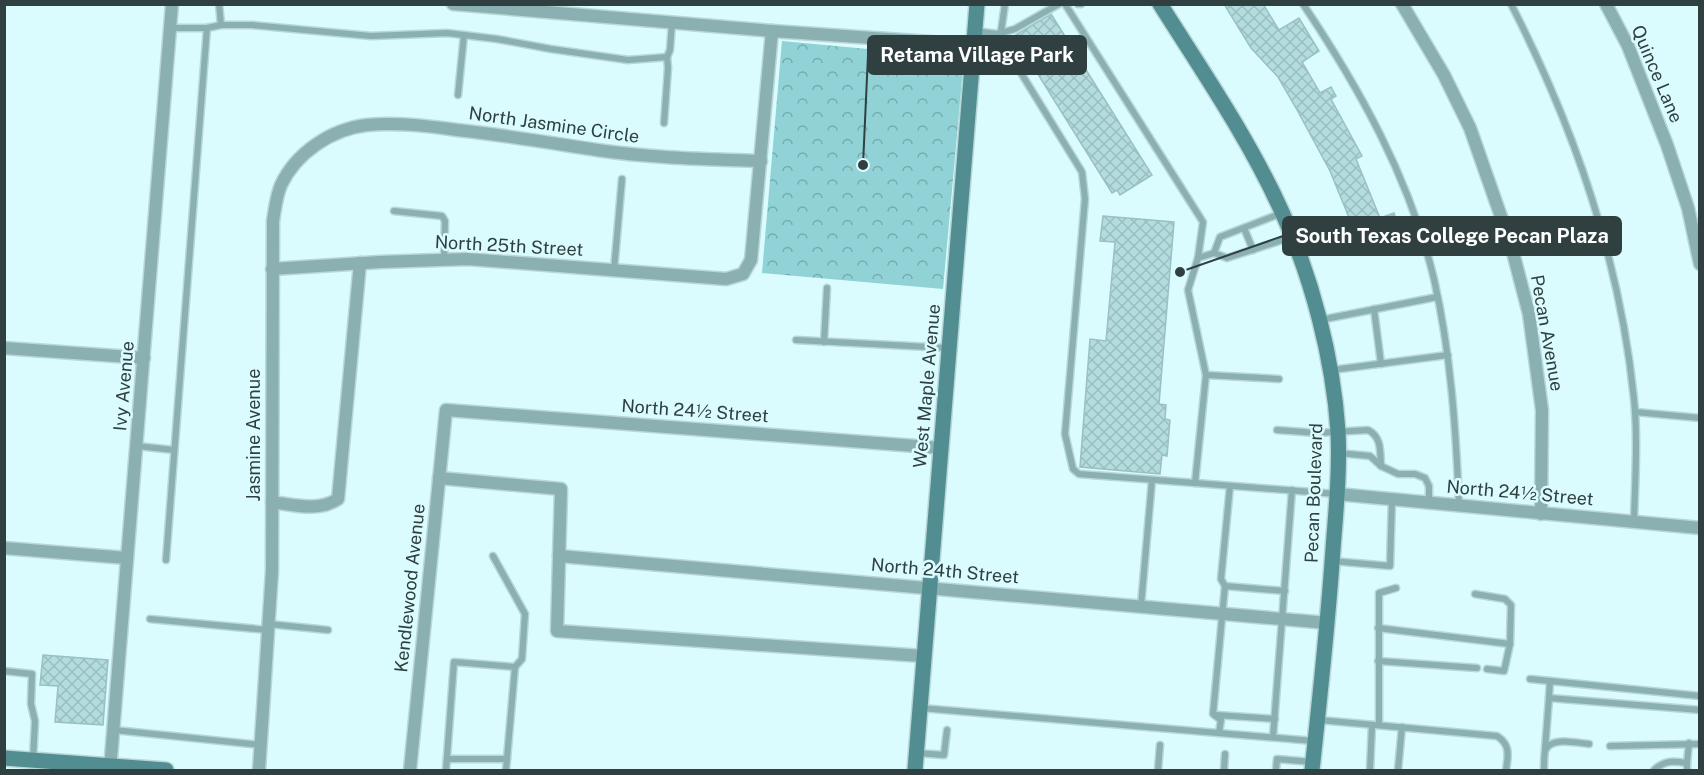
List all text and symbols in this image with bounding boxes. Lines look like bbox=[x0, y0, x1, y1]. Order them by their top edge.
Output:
street label: Quince Lane bbox=[1628, 22, 1687, 126]
callout: Retama Village Park bbox=[868, 36, 1086, 74]
text: Retama Village Park bbox=[880, 43, 1074, 67]
street label: North Jasmine Circle bbox=[468, 102, 641, 147]
callout: South Texas College Pecan Plaza bbox=[1283, 217, 1621, 255]
text: South Texas College Pecan Plaza bbox=[1295, 224, 1609, 248]
street label: North 25th Street bbox=[434, 231, 584, 260]
street label: Pecan Avenue bbox=[1527, 273, 1568, 393]
street label: West Maple Avenue bbox=[909, 303, 944, 469]
street label: Ivy Avenue bbox=[109, 340, 138, 432]
street label: Jasmine Avenue bbox=[243, 369, 264, 501]
street label: North 24½ Street bbox=[621, 395, 769, 426]
street label: Pecan Boulevard bbox=[1301, 423, 1326, 563]
street label: North 24½ Street bbox=[1446, 476, 1595, 509]
street label: Kendlewood Avenue bbox=[390, 503, 429, 673]
street label: North 24th Street bbox=[870, 554, 1020, 587]

